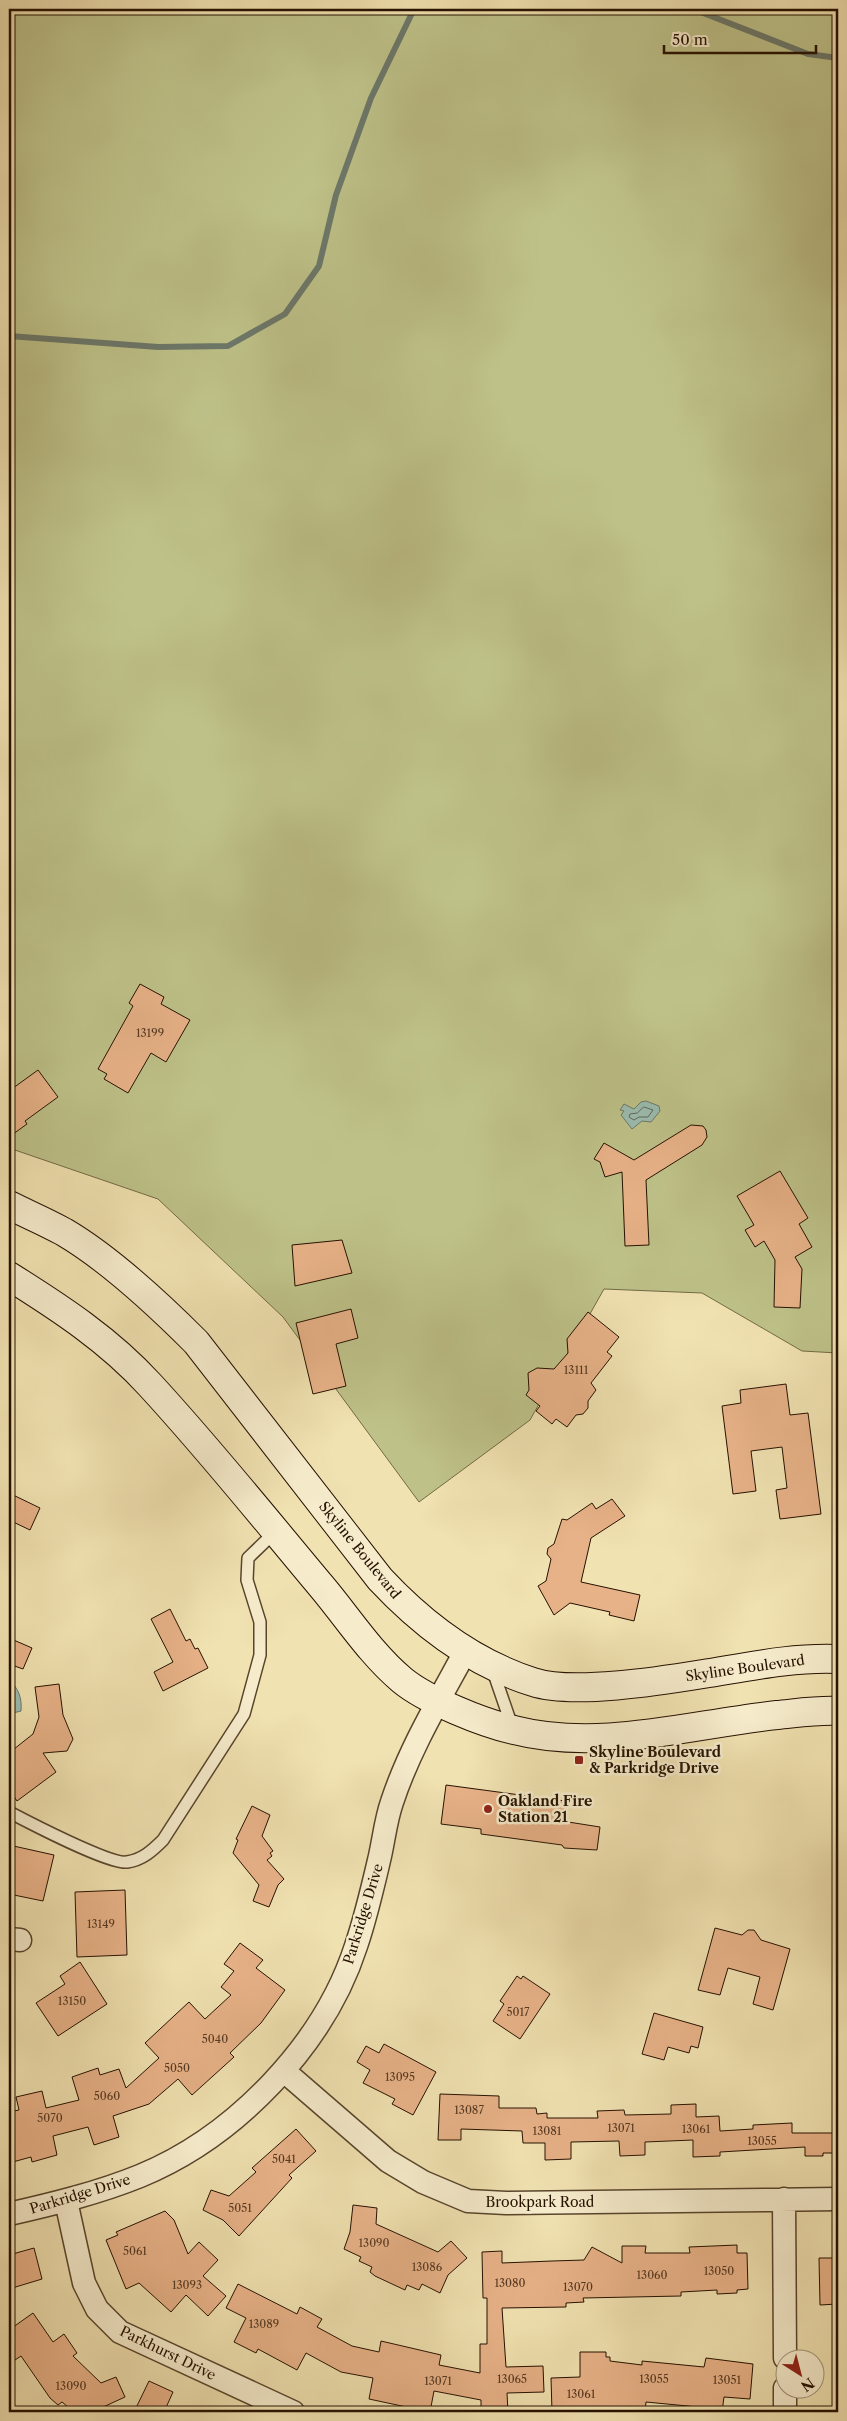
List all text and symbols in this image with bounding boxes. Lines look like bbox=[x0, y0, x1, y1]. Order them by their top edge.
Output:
scale bar bbox=[664, 22, 817, 54]
text: 50 m bbox=[672, 30, 708, 49]
house number: 13199 bbox=[136, 1026, 164, 1040]
house number: 13111 bbox=[564, 1363, 589, 1377]
street label: Skyline Boulevard bbox=[315, 1498, 405, 1603]
street label: Skyline Boulevard bbox=[684, 1651, 806, 1685]
place label: Skyline Boulevard & Parkridge Drive bbox=[589, 1743, 722, 1777]
marker: Skyline Boulevard & Parkridge Drive bbox=[573, 1754, 585, 1766]
place label: Oakland Fire Station 21 bbox=[498, 1792, 592, 1826]
marker: Oakland Fire Station 21 bbox=[482, 1803, 494, 1815]
street label: Parkridge Drive bbox=[339, 1861, 387, 1967]
house number: 13149 bbox=[87, 1917, 115, 1931]
house number: 13150 bbox=[58, 1994, 86, 2008]
house number: 5017 bbox=[507, 2005, 530, 2019]
house number: 5040 bbox=[202, 2032, 228, 2046]
house number: 5050 bbox=[164, 2061, 190, 2075]
house number: 13095 bbox=[385, 2070, 415, 2084]
house number: 5060 bbox=[94, 2089, 120, 2103]
house number: 13087 bbox=[454, 2103, 484, 2117]
house number: 5070 bbox=[37, 2111, 63, 2125]
house number: 13071 bbox=[607, 2121, 635, 2135]
house number: 13061 bbox=[682, 2122, 711, 2136]
house number: 13081 bbox=[533, 2124, 562, 2138]
house number: 13055 bbox=[747, 2134, 777, 2148]
house number: 5041 bbox=[272, 2152, 296, 2166]
street label: Parkridge Drive bbox=[27, 2170, 133, 2218]
street label: Brookpark Road bbox=[486, 2193, 595, 2211]
house number: 5051 bbox=[228, 2201, 252, 2215]
house number: 13090 bbox=[358, 2236, 390, 2250]
house number: 5061 bbox=[123, 2244, 147, 2258]
house number: 13086 bbox=[412, 2260, 443, 2274]
house number: 13050 bbox=[704, 2264, 734, 2278]
house number: 13060 bbox=[636, 2268, 668, 2282]
house number: 13080 bbox=[494, 2276, 526, 2290]
house number: 13093 bbox=[172, 2278, 202, 2292]
house number: 13070 bbox=[563, 2280, 593, 2294]
house number: 13089 bbox=[249, 2317, 279, 2331]
street label: Parkhurst Drive bbox=[117, 2322, 219, 2384]
north arrow bbox=[774, 2348, 824, 2398]
house number: 13065 bbox=[497, 2372, 527, 2386]
house number: 13055 bbox=[639, 2372, 669, 2386]
house number: 13051 bbox=[713, 2373, 741, 2387]
house number: 13071 bbox=[424, 2374, 452, 2388]
text: N bbox=[797, 2374, 818, 2395]
house number: 13090 bbox=[55, 2379, 87, 2393]
house number: 13061 bbox=[567, 2387, 596, 2401]

